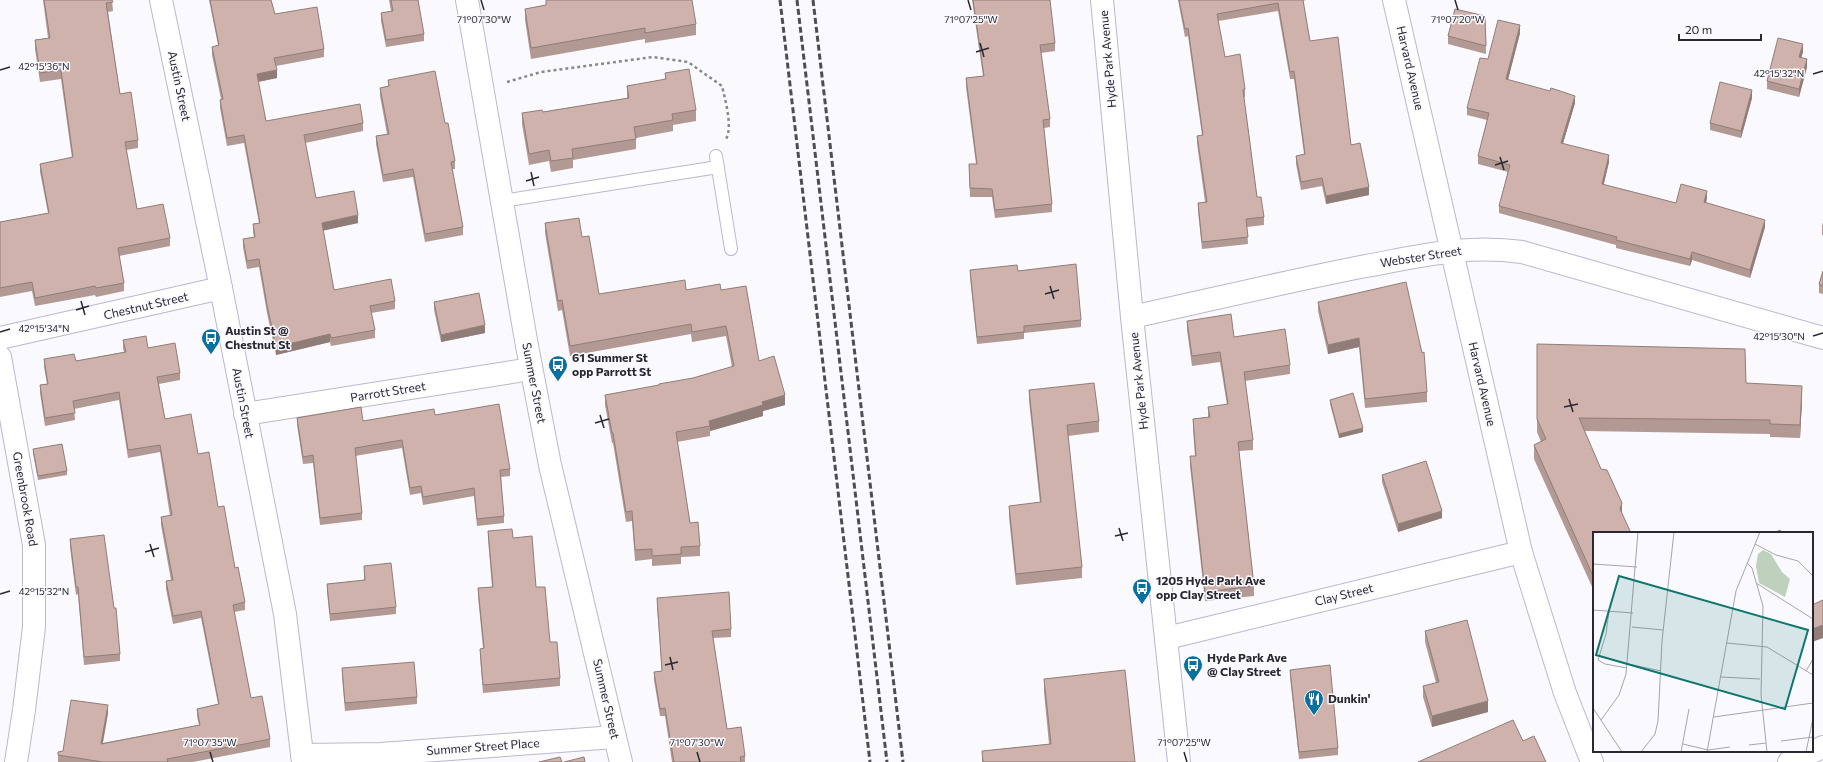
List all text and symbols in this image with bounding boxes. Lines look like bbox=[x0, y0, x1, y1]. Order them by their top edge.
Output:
street label: Hyde Park Avenue bbox=[1096, 10, 1118, 109]
text: 71°07'30"W bbox=[457, 13, 511, 25]
text: 71°07'25"W bbox=[944, 13, 998, 25]
text: 71°07'20"W bbox=[1431, 13, 1485, 25]
scale bar bbox=[1679, 16, 1761, 42]
text: 20 m bbox=[1685, 22, 1712, 36]
street label: Harvard Avenue bbox=[1394, 24, 1427, 111]
street label: Austin Street bbox=[166, 49, 194, 122]
text: 42°15'36"N bbox=[18, 60, 70, 72]
text: 42°15'32"N bbox=[1754, 67, 1804, 79]
street label: Webster Street bbox=[1379, 243, 1463, 269]
street label: Chestnut Street bbox=[102, 288, 190, 322]
text: 42°15'34"N bbox=[18, 322, 70, 334]
place label: Austin St @ Chestnut St bbox=[225, 323, 290, 351]
bus stop icon: Austin St @ Chestnut St bbox=[200, 327, 222, 355]
text: 42°15'30"N bbox=[1753, 330, 1805, 342]
street label: Hyde Park Avenue bbox=[1126, 332, 1150, 431]
street label: Harvard Avenue bbox=[1466, 340, 1499, 427]
street label: Summer Street bbox=[520, 341, 550, 424]
place label: 61 Summer St opp Parrott St bbox=[572, 350, 651, 378]
bus stop icon: 61 Summer St opp Parrott St bbox=[547, 354, 569, 382]
street label: Austin Street bbox=[230, 366, 258, 439]
street label: Parrott Street bbox=[349, 378, 427, 404]
street label: Greenbrook Road bbox=[11, 450, 41, 547]
inset map bbox=[1593, 532, 1813, 752]
place label: 1205 Hyde Park Ave opp Clay Street bbox=[1156, 573, 1265, 601]
bus stop icon: 1205 Hyde Park Ave opp Clay Street bbox=[1131, 577, 1153, 605]
street label: Clay Street bbox=[1313, 580, 1375, 608]
text: 42°15'32"N bbox=[19, 585, 69, 597]
place label: Hyde Park Ave @ Clay Street bbox=[1207, 650, 1287, 678]
bus stop icon: Hyde Park Ave @ Clay Street bbox=[1182, 654, 1204, 682]
street label: Summer Street bbox=[591, 657, 623, 740]
restaurant icon: Dunkin' bbox=[1303, 688, 1325, 716]
place label: Dunkin' bbox=[1328, 691, 1371, 705]
street label: Summer Street Place bbox=[426, 735, 540, 757]
text: 71°07'35"W bbox=[183, 736, 237, 748]
text: 71°07'30"W bbox=[670, 736, 724, 748]
text: 71°07'25"W bbox=[1157, 736, 1211, 748]

